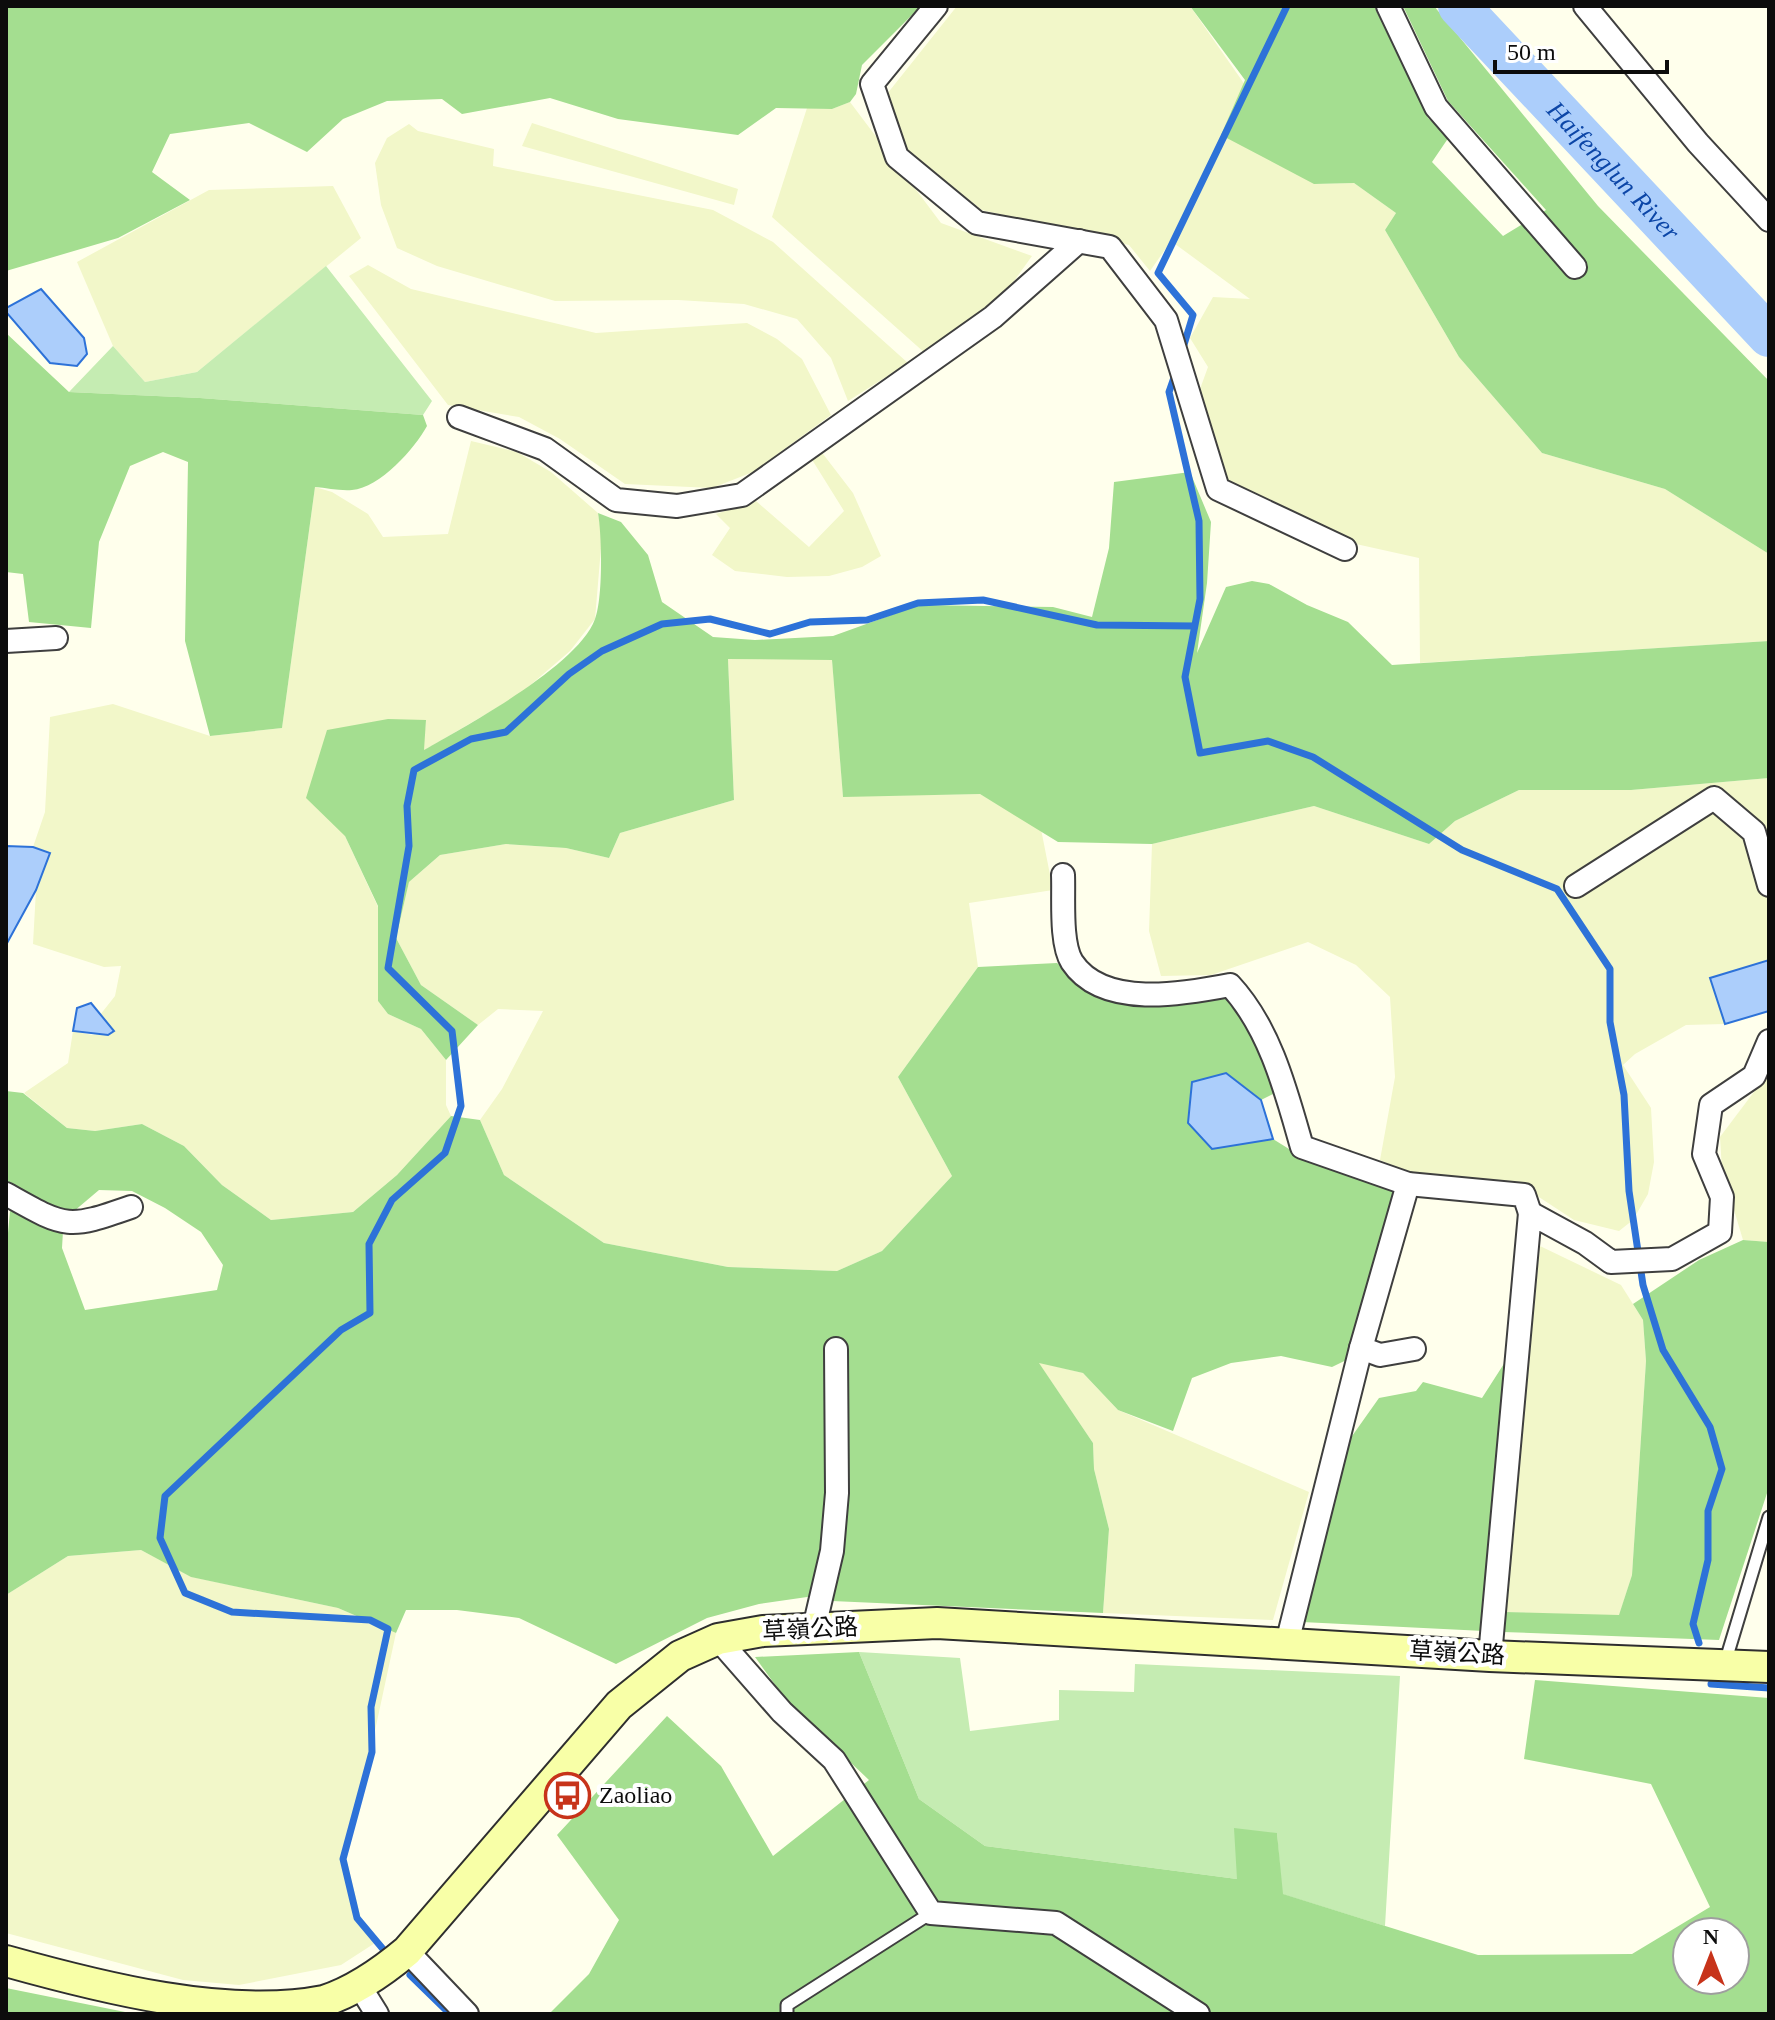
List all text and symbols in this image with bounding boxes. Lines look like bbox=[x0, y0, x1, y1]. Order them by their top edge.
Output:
scale bar bbox=[1495, 24, 1667, 74]
text: 50 m bbox=[1507, 39, 1556, 65]
water label: Haifenglun River bbox=[1541, 95, 1686, 247]
street label: 草嶺公路 bbox=[761, 1614, 859, 1644]
street label: 草嶺公路 bbox=[1408, 1638, 1506, 1668]
bus stop icon: Zaoliao bbox=[544, 1771, 592, 1819]
place label: Zaoliao bbox=[599, 1782, 672, 1808]
north arrow bbox=[1671, 1916, 1751, 1996]
text: N bbox=[1703, 1924, 1719, 1949]

